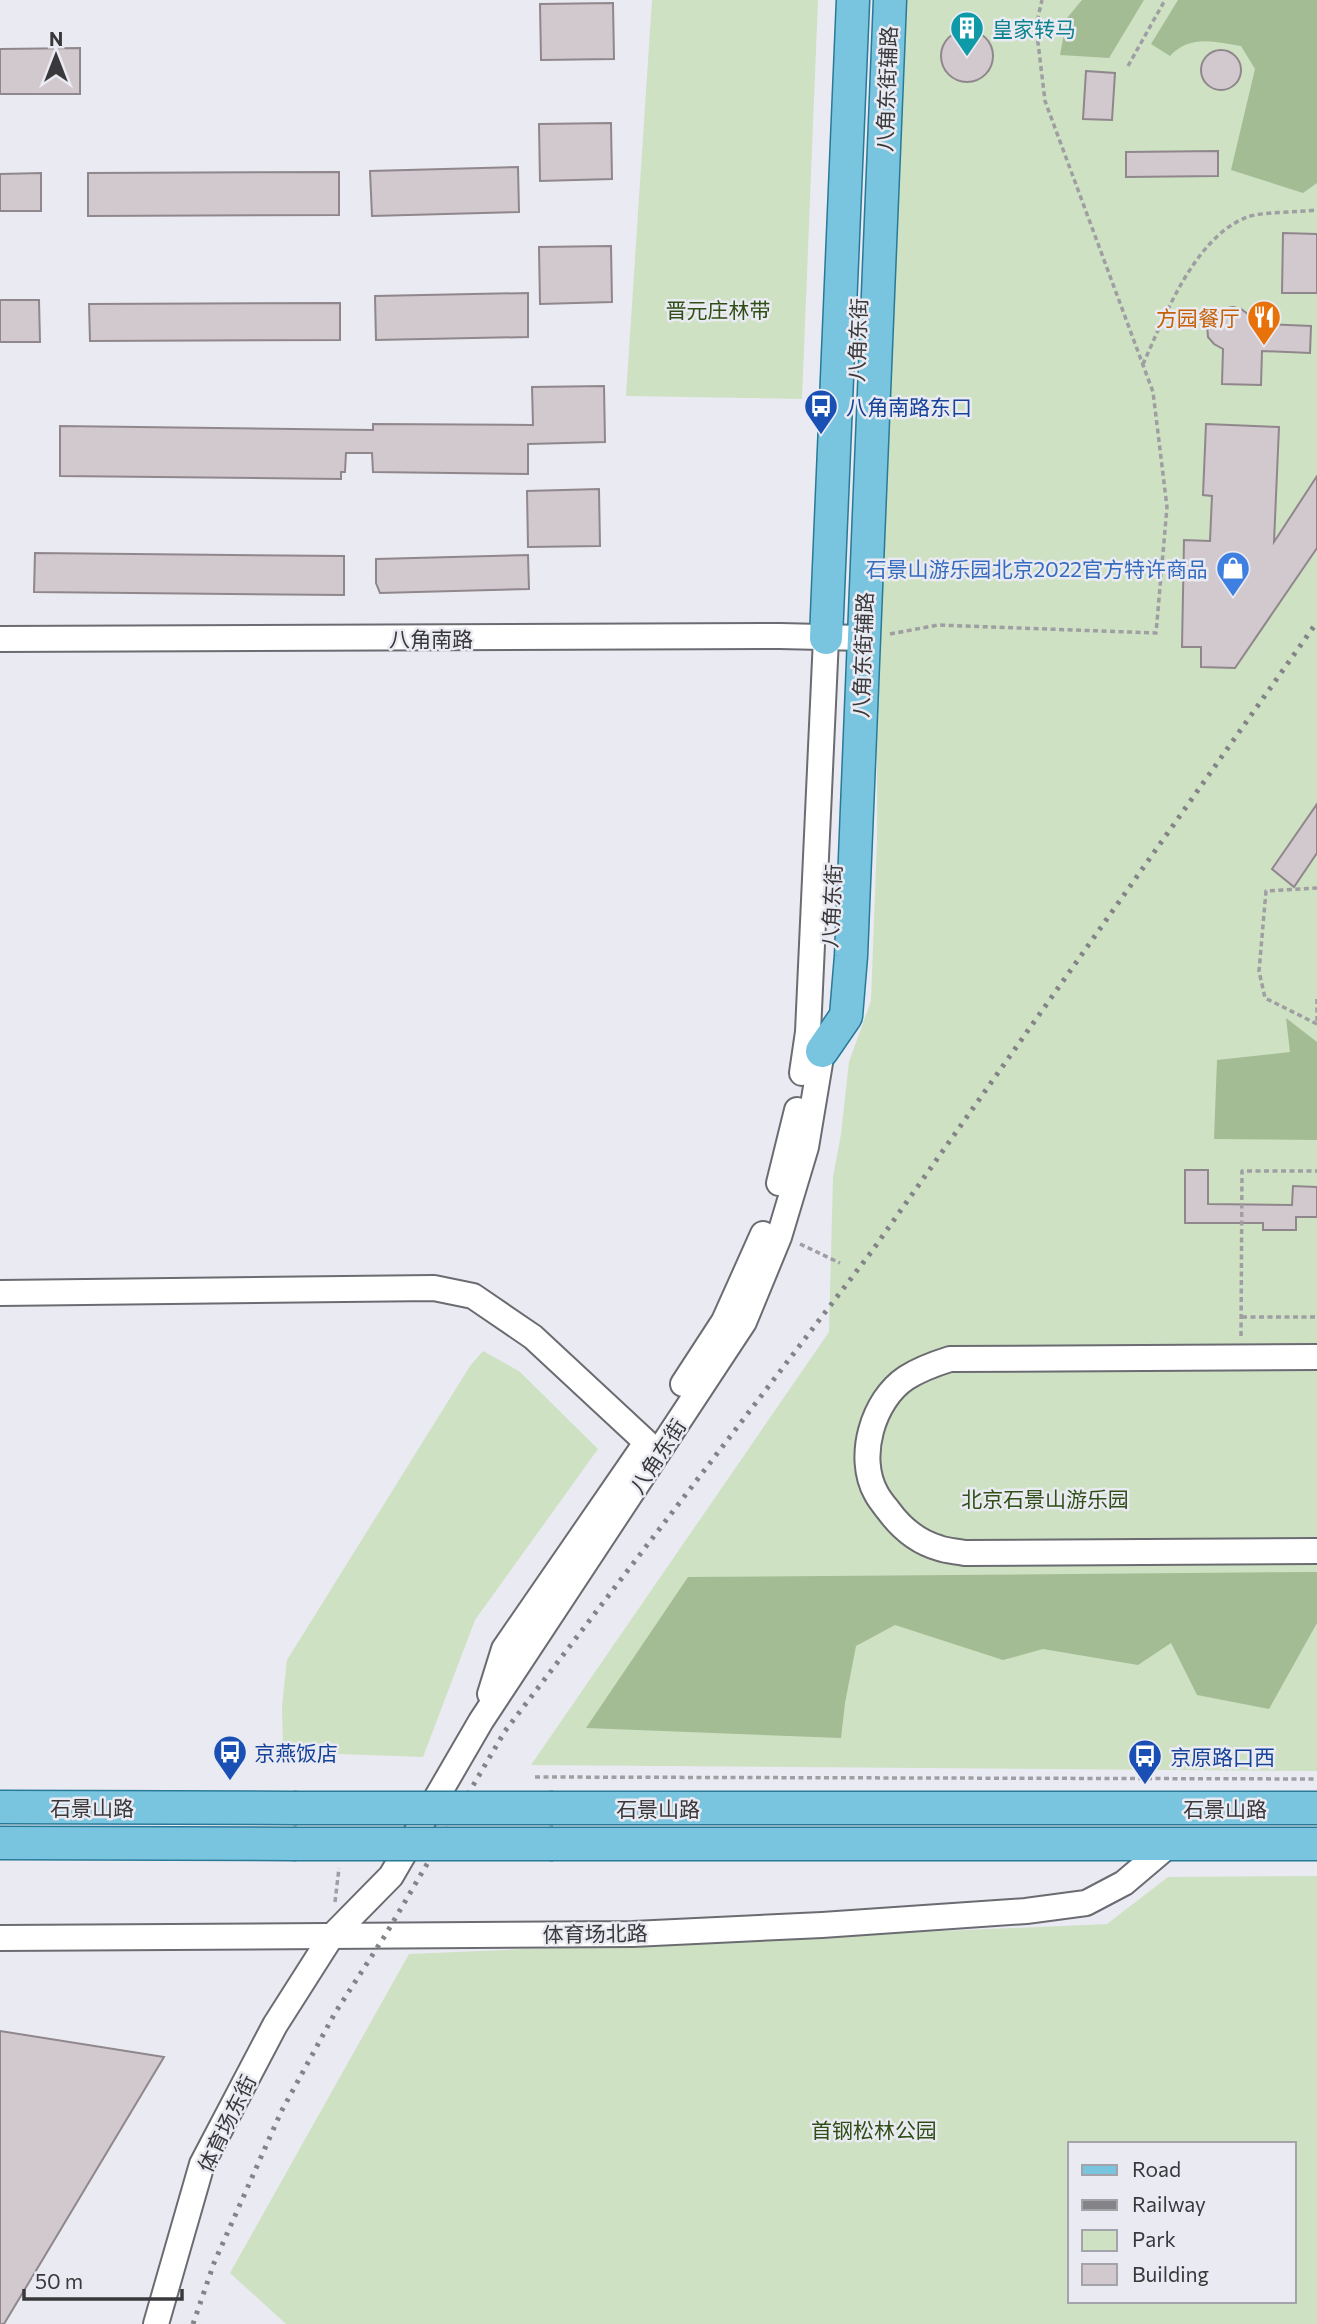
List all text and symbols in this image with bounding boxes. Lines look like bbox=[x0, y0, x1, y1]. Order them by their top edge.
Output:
building icon: 皇家转马 bbox=[948, 9, 986, 58]
place label: 皇家转马 bbox=[992, 16, 1076, 41]
north arrow bbox=[21, 21, 91, 91]
street label: 八角东街辅路 bbox=[871, 26, 901, 152]
text: N bbox=[49, 27, 63, 50]
park label: 晋元庄林带 bbox=[666, 297, 771, 322]
street label: 八角东街 bbox=[843, 298, 871, 382]
restaurant icon: 方园餐厅 bbox=[1245, 298, 1283, 347]
place label: 方园餐厅 bbox=[1156, 305, 1240, 330]
bus stop icon: 八角南路东口 bbox=[802, 387, 840, 436]
place label: 八角南路东口 bbox=[846, 394, 972, 419]
shop icon: 石景山游乐园北京2022官方特许商品 bbox=[1214, 549, 1252, 598]
place label: 石景山游乐园北京2022官方特许商品 bbox=[865, 556, 1208, 581]
street label: 八角东街辅路 bbox=[847, 592, 877, 718]
street label: 八角南路 bbox=[389, 626, 473, 651]
street label: 八角东街 bbox=[816, 863, 846, 949]
street label: 八角东街 bbox=[624, 1414, 690, 1498]
park label: 北京石景山游乐园 bbox=[961, 1486, 1129, 1511]
bus stop icon: 京燕饭店 bbox=[211, 1733, 249, 1782]
bus stop icon: 京原路口西 bbox=[1126, 1737, 1164, 1786]
place label: 京燕饭店 bbox=[254, 1740, 338, 1765]
place label: 京原路口西 bbox=[1170, 1744, 1275, 1769]
street label: 石景山路 bbox=[50, 1795, 134, 1820]
street label: 石景山路 bbox=[616, 1796, 700, 1821]
street label: 石景山路 bbox=[1183, 1796, 1267, 1821]
street label: 体育场北路 bbox=[542, 1920, 648, 1946]
street label: 体育场东街 bbox=[192, 2070, 260, 2176]
park label: 首钢松林公园 bbox=[811, 2117, 937, 2142]
legend bbox=[1068, 2142, 1296, 2303]
text: Road bbox=[1132, 2156, 1181, 2181]
text: Railway bbox=[1132, 2191, 1206, 2216]
text: Park bbox=[1132, 2226, 1176, 2251]
scale bar bbox=[24, 2258, 182, 2302]
text: Building bbox=[1132, 2261, 1209, 2286]
text: 50 m bbox=[35, 2268, 83, 2293]

